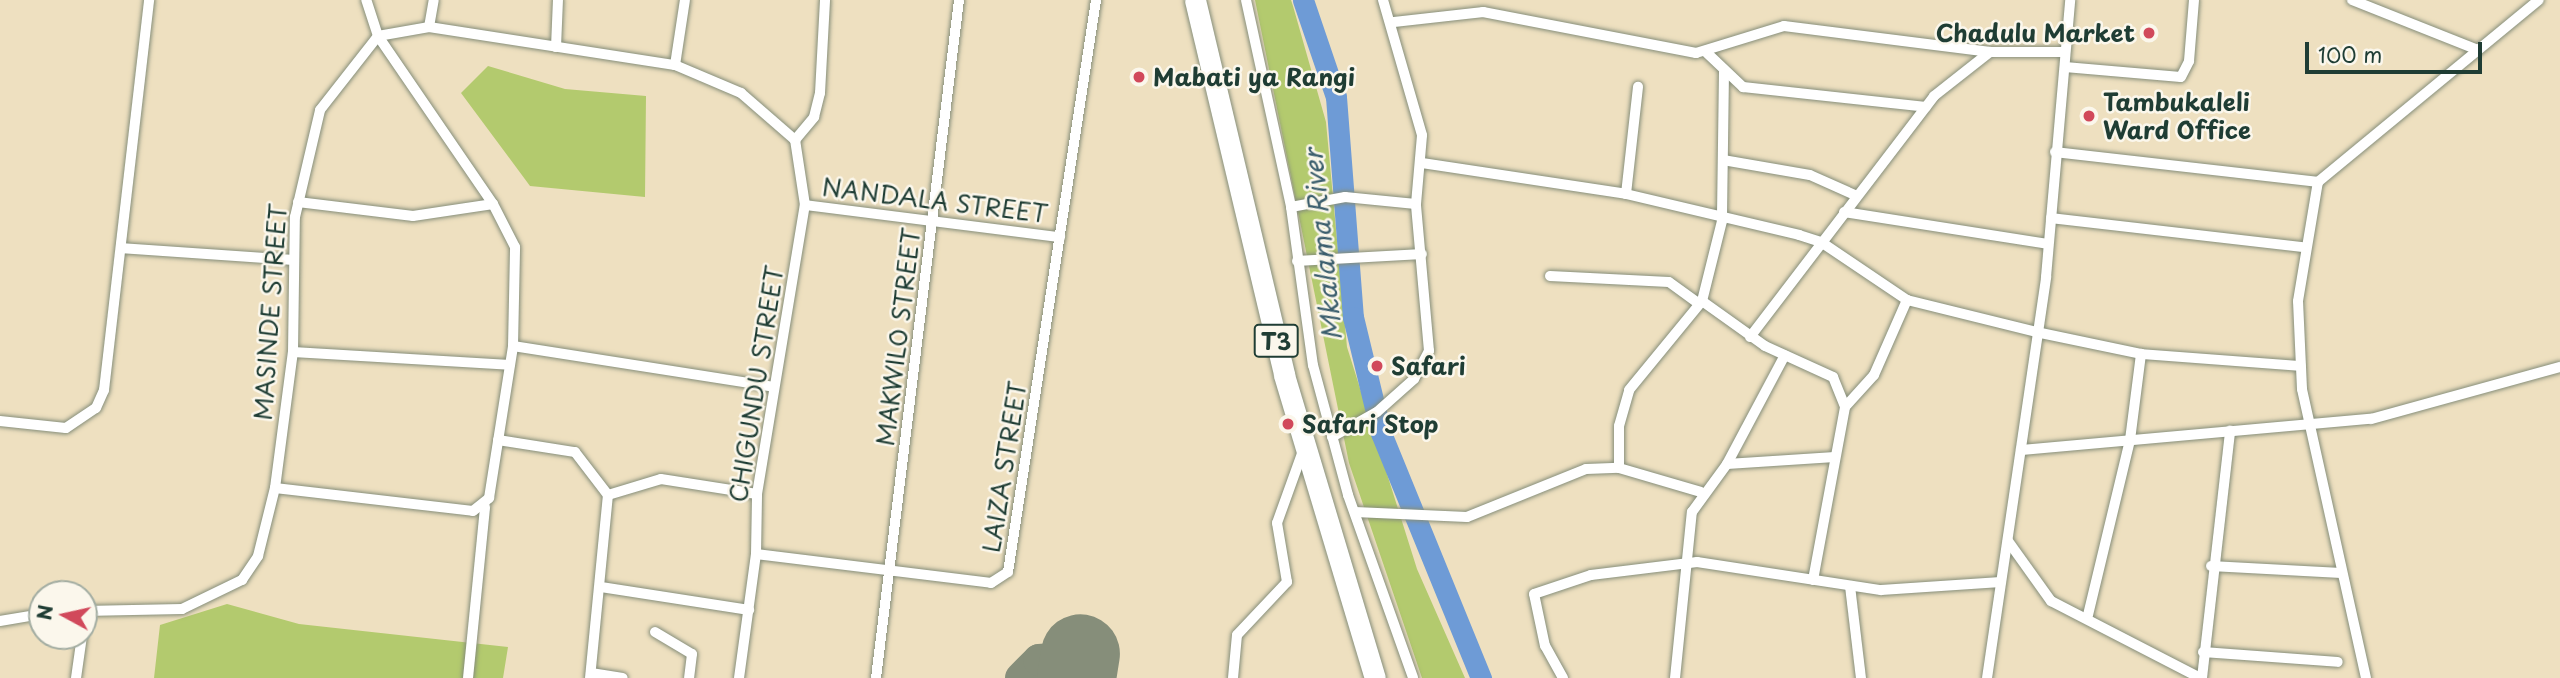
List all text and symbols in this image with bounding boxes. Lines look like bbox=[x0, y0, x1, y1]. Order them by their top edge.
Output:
place label: Chadulu Market bbox=[1936, 19, 2135, 47]
marker: Chadulu Market bbox=[2141, 25, 2157, 41]
scale bar bbox=[2308, 28, 2485, 72]
text: 100 m bbox=[2318, 38, 2382, 70]
place label: Mabati ya Rangi bbox=[1153, 63, 1355, 91]
marker: Mabati ya Rangi bbox=[1131, 69, 1147, 85]
place label: Tambukaleli Ward Office bbox=[2103, 88, 2253, 144]
marker: Tambukaleli Ward Office bbox=[2081, 108, 2097, 124]
water label: Mkalama River bbox=[1296, 147, 1348, 343]
street label: NANDALA STREET bbox=[819, 172, 1051, 228]
street label: MASINDE STREET bbox=[248, 202, 292, 422]
street label: MAKWILO STREET bbox=[870, 225, 926, 449]
street label: CHIGUNDU STREET bbox=[723, 263, 789, 505]
road number: T3 bbox=[1253, 322, 1299, 360]
place label: Safari bbox=[1391, 352, 1466, 380]
marker: Safari bbox=[1369, 358, 1385, 374]
street label: LAIZA STREET bbox=[976, 379, 1032, 555]
place label: Safari Stop bbox=[1302, 410, 1439, 438]
marker: Safari Stop bbox=[1280, 416, 1296, 432]
north arrow bbox=[28, 580, 98, 650]
text: N bbox=[29, 603, 59, 622]

